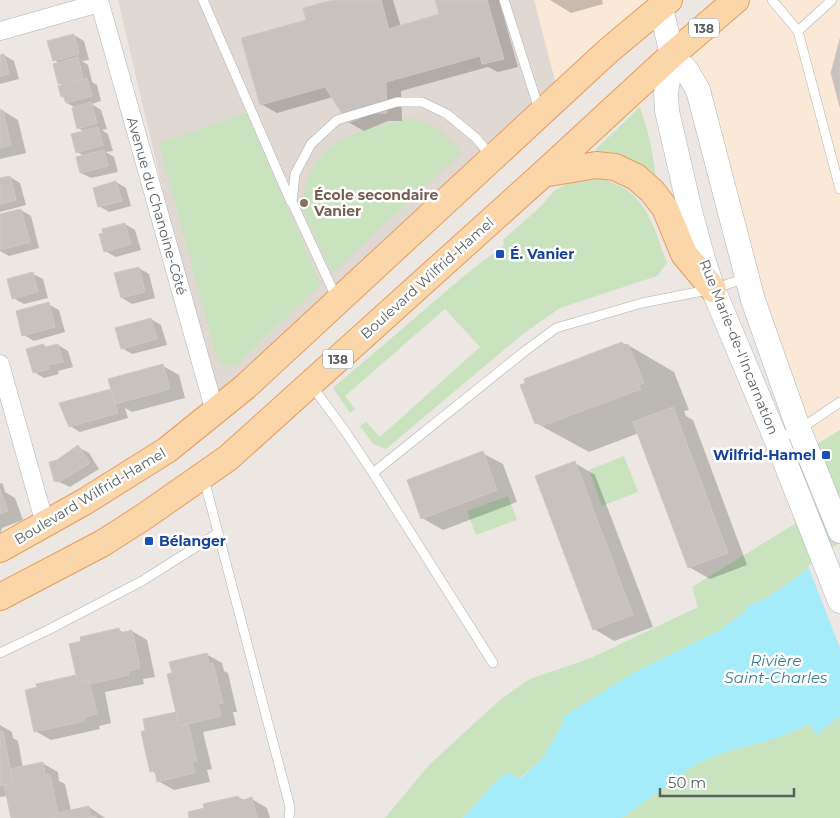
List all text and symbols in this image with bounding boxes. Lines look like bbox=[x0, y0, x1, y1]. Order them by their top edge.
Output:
road number: 138 bbox=[689, 18, 719, 38]
street label: Avenue du Chanoine-Côté bbox=[123, 115, 191, 297]
place label: École secondaire Vanier bbox=[313, 186, 439, 220]
marker: École secondaire Vanier bbox=[298, 197, 310, 209]
street label: Boulevard Wilfrid-Hamel bbox=[357, 213, 497, 343]
place label: É. Vanier bbox=[510, 245, 574, 263]
marker: É. Vanier bbox=[494, 248, 506, 260]
street label: Rue Marie-de-l'Incarnation bbox=[696, 257, 782, 437]
road number: 138 bbox=[323, 349, 353, 368]
street label: Boulevard Wilfrid-Hamel bbox=[11, 444, 169, 548]
place label: Wilfrid-Hamel bbox=[713, 446, 816, 464]
marker: Wilfrid-Hamel bbox=[820, 449, 832, 461]
place label: Bélanger bbox=[159, 532, 226, 550]
marker: Bélanger bbox=[143, 535, 155, 547]
water label: Rivière Saint-Charles bbox=[725, 651, 828, 687]
scale bar bbox=[660, 766, 794, 798]
text: 50 m bbox=[668, 773, 706, 792]

